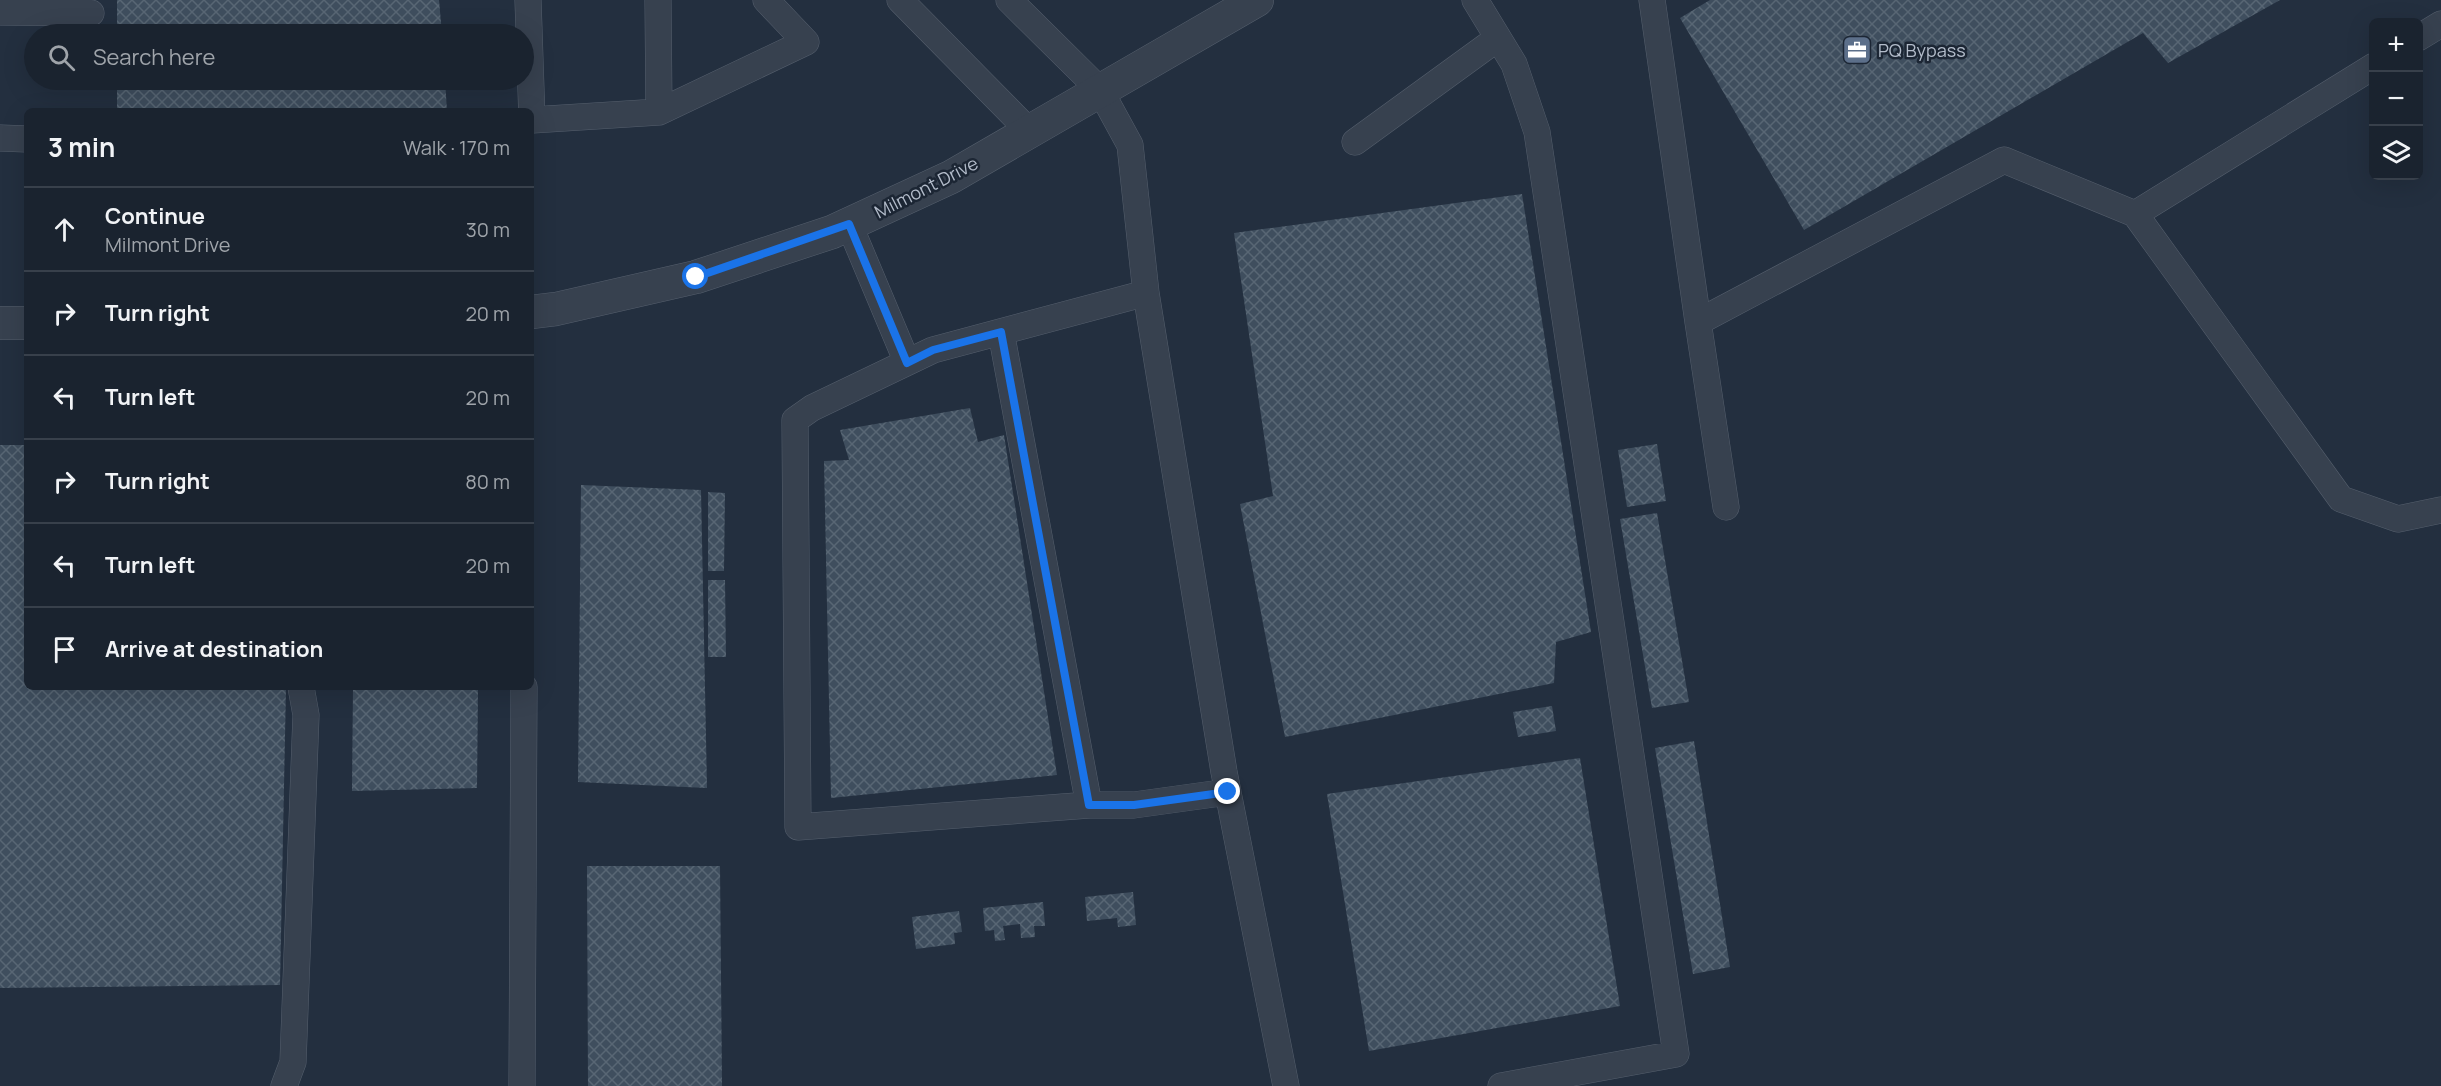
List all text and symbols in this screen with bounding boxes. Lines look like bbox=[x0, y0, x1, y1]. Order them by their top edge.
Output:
map controls bbox=[2369, 18, 2423, 180]
button: + bbox=[2369, 18, 2423, 72]
search box bbox=[24, 24, 534, 90]
office icon: PQ Bypass bbox=[1841, 34, 1873, 66]
place label: PQ Bypass bbox=[1878, 38, 1966, 62]
icon: search bbox=[45, 41, 78, 74]
text: Search here bbox=[93, 42, 215, 72]
button: − bbox=[2369, 72, 2423, 126]
button: layers bbox=[2369, 126, 2423, 180]
text: 3 min bbox=[48, 129, 115, 165]
text: Walk · 170 m bbox=[403, 134, 510, 161]
street label: Milmont Drive bbox=[870, 151, 982, 223]
text: Continue bbox=[105, 201, 205, 231]
icon: ahead bbox=[48, 213, 81, 246]
text: 30 m bbox=[466, 216, 510, 243]
text: Milmont Drive bbox=[105, 231, 231, 258]
route start bbox=[682, 263, 708, 289]
icon: right bbox=[48, 297, 81, 330]
text: Turn right bbox=[105, 298, 210, 328]
text: 20 m bbox=[465, 300, 510, 327]
icon: left bbox=[48, 381, 81, 414]
text: Turn left bbox=[105, 382, 195, 412]
text: 20 m bbox=[465, 384, 510, 411]
icon: right bbox=[48, 465, 81, 498]
text: Turn right bbox=[105, 466, 210, 496]
text: 80 m bbox=[465, 468, 510, 495]
icon: left bbox=[48, 549, 81, 582]
text: Turn left bbox=[105, 550, 195, 580]
text: 20 m bbox=[465, 552, 510, 579]
icon: arrive bbox=[48, 633, 81, 666]
text: Arrive at destination bbox=[105, 634, 323, 664]
route end bbox=[1214, 778, 1240, 804]

